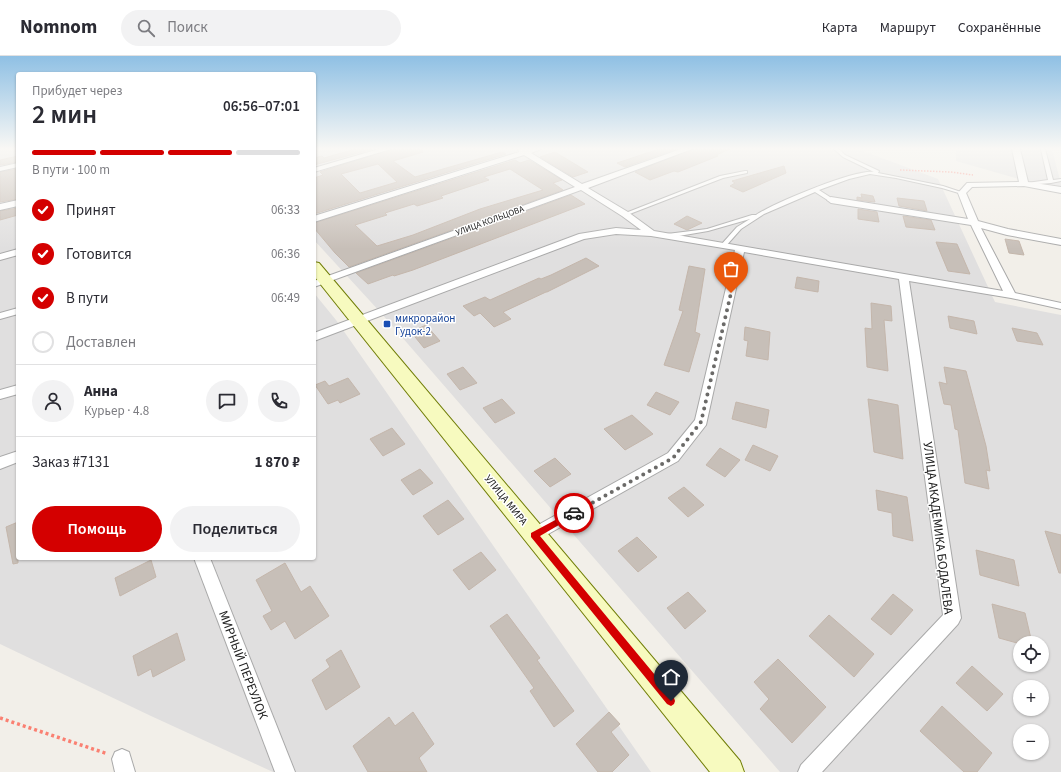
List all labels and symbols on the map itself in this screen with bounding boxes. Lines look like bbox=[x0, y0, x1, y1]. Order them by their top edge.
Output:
street label: УЛИЦА КОЛЬЦОВА bbox=[454, 203, 526, 239]
pin bbox=[714, 252, 748, 293]
place label: микрорайон Гудок-2 bbox=[395, 311, 456, 339]
marker: микрорайон Гудок-2 bbox=[382, 319, 392, 329]
street label: УЛИЦА АКАДЕМИКА БОДАЛЕВА bbox=[918, 441, 958, 616]
street label: УЛИЦА МИРА bbox=[481, 471, 531, 529]
courier bbox=[554, 493, 594, 533]
street label: МИРНЫЙ ПЕРЕУЛОК bbox=[214, 608, 272, 722]
pin bbox=[654, 660, 688, 701]

